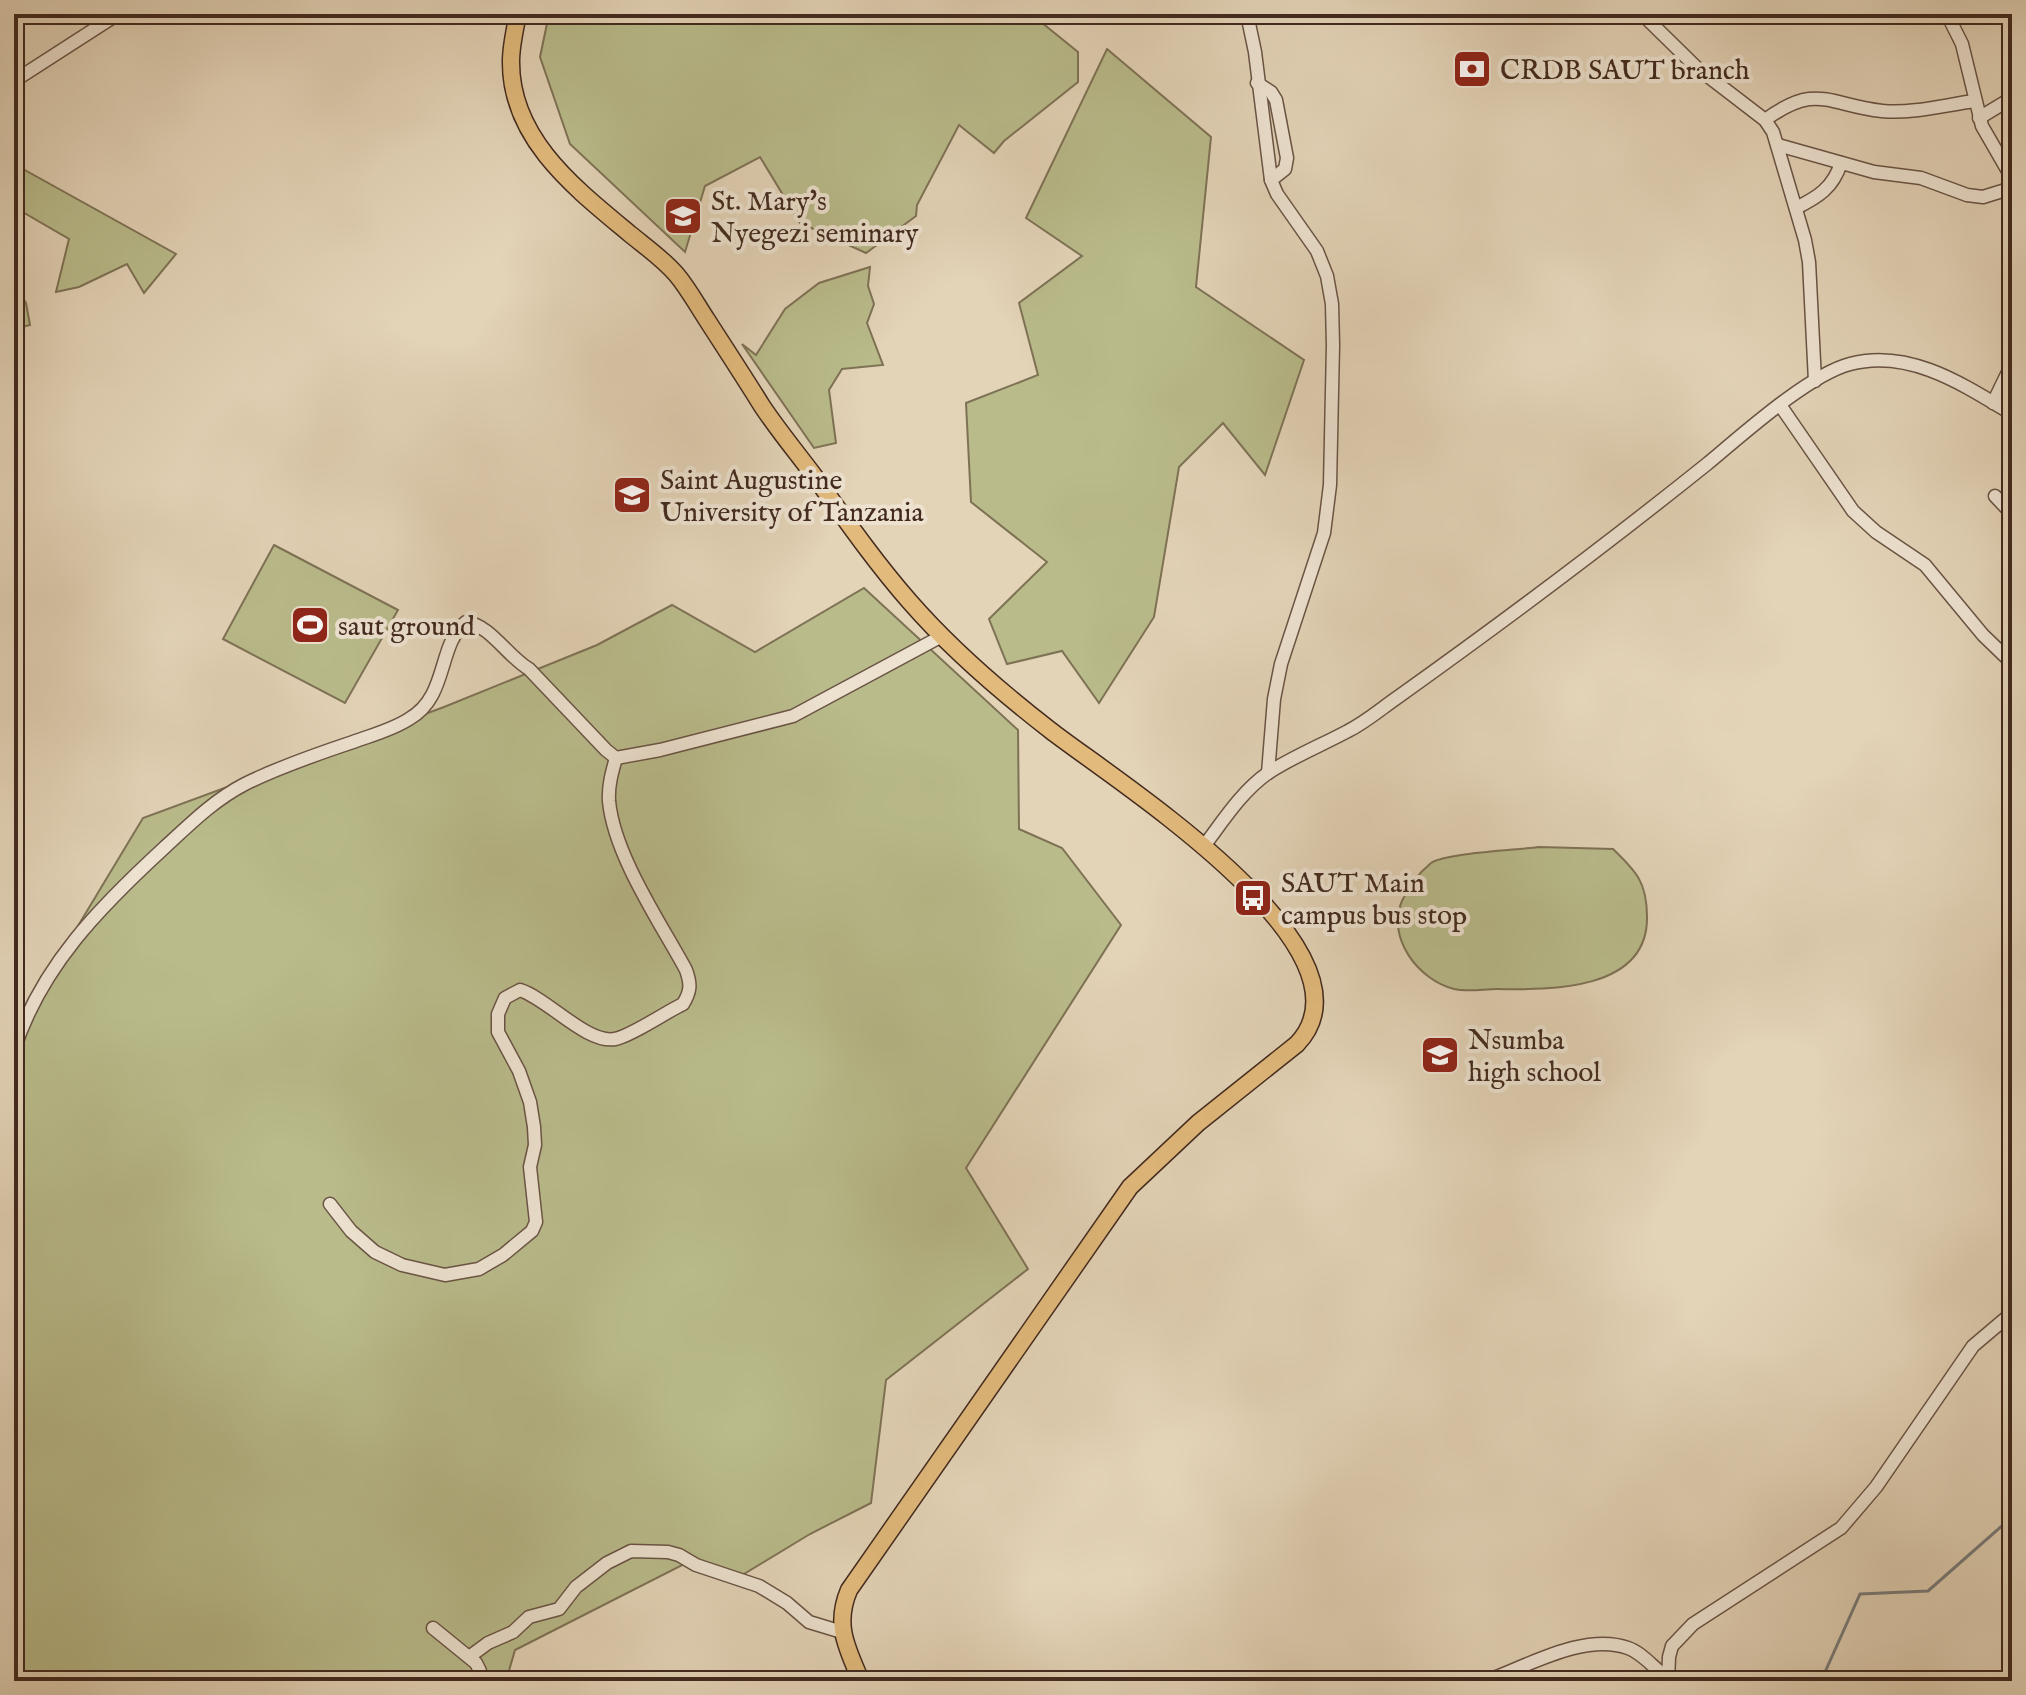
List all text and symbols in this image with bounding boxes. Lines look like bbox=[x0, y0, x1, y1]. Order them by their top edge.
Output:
bank icon: CRDB SAUT branch bbox=[1451, 48, 1493, 90]
place label: CRDB SAUT branch bbox=[1500, 54, 1750, 89]
place label: St. Mary's Nyegezi seminary bbox=[711, 185, 919, 252]
school or university icon: St. Mary's Nyegezi seminary bbox=[662, 195, 704, 237]
place label: Saint Augustine University of Tanzania bbox=[660, 464, 924, 531]
school or university icon: Saint Augustine University of Tanzania bbox=[611, 474, 653, 516]
sports icon: saut ground bbox=[289, 604, 331, 646]
place label: saut ground bbox=[338, 610, 475, 645]
place label: SAUT Main campus bus stop bbox=[1281, 867, 1467, 934]
bus stop icon: SAUT Main campus bus stop bbox=[1232, 877, 1274, 919]
place label: Nsumba high school bbox=[1468, 1024, 1601, 1091]
school or university icon: Nsumba high school bbox=[1419, 1034, 1461, 1076]

